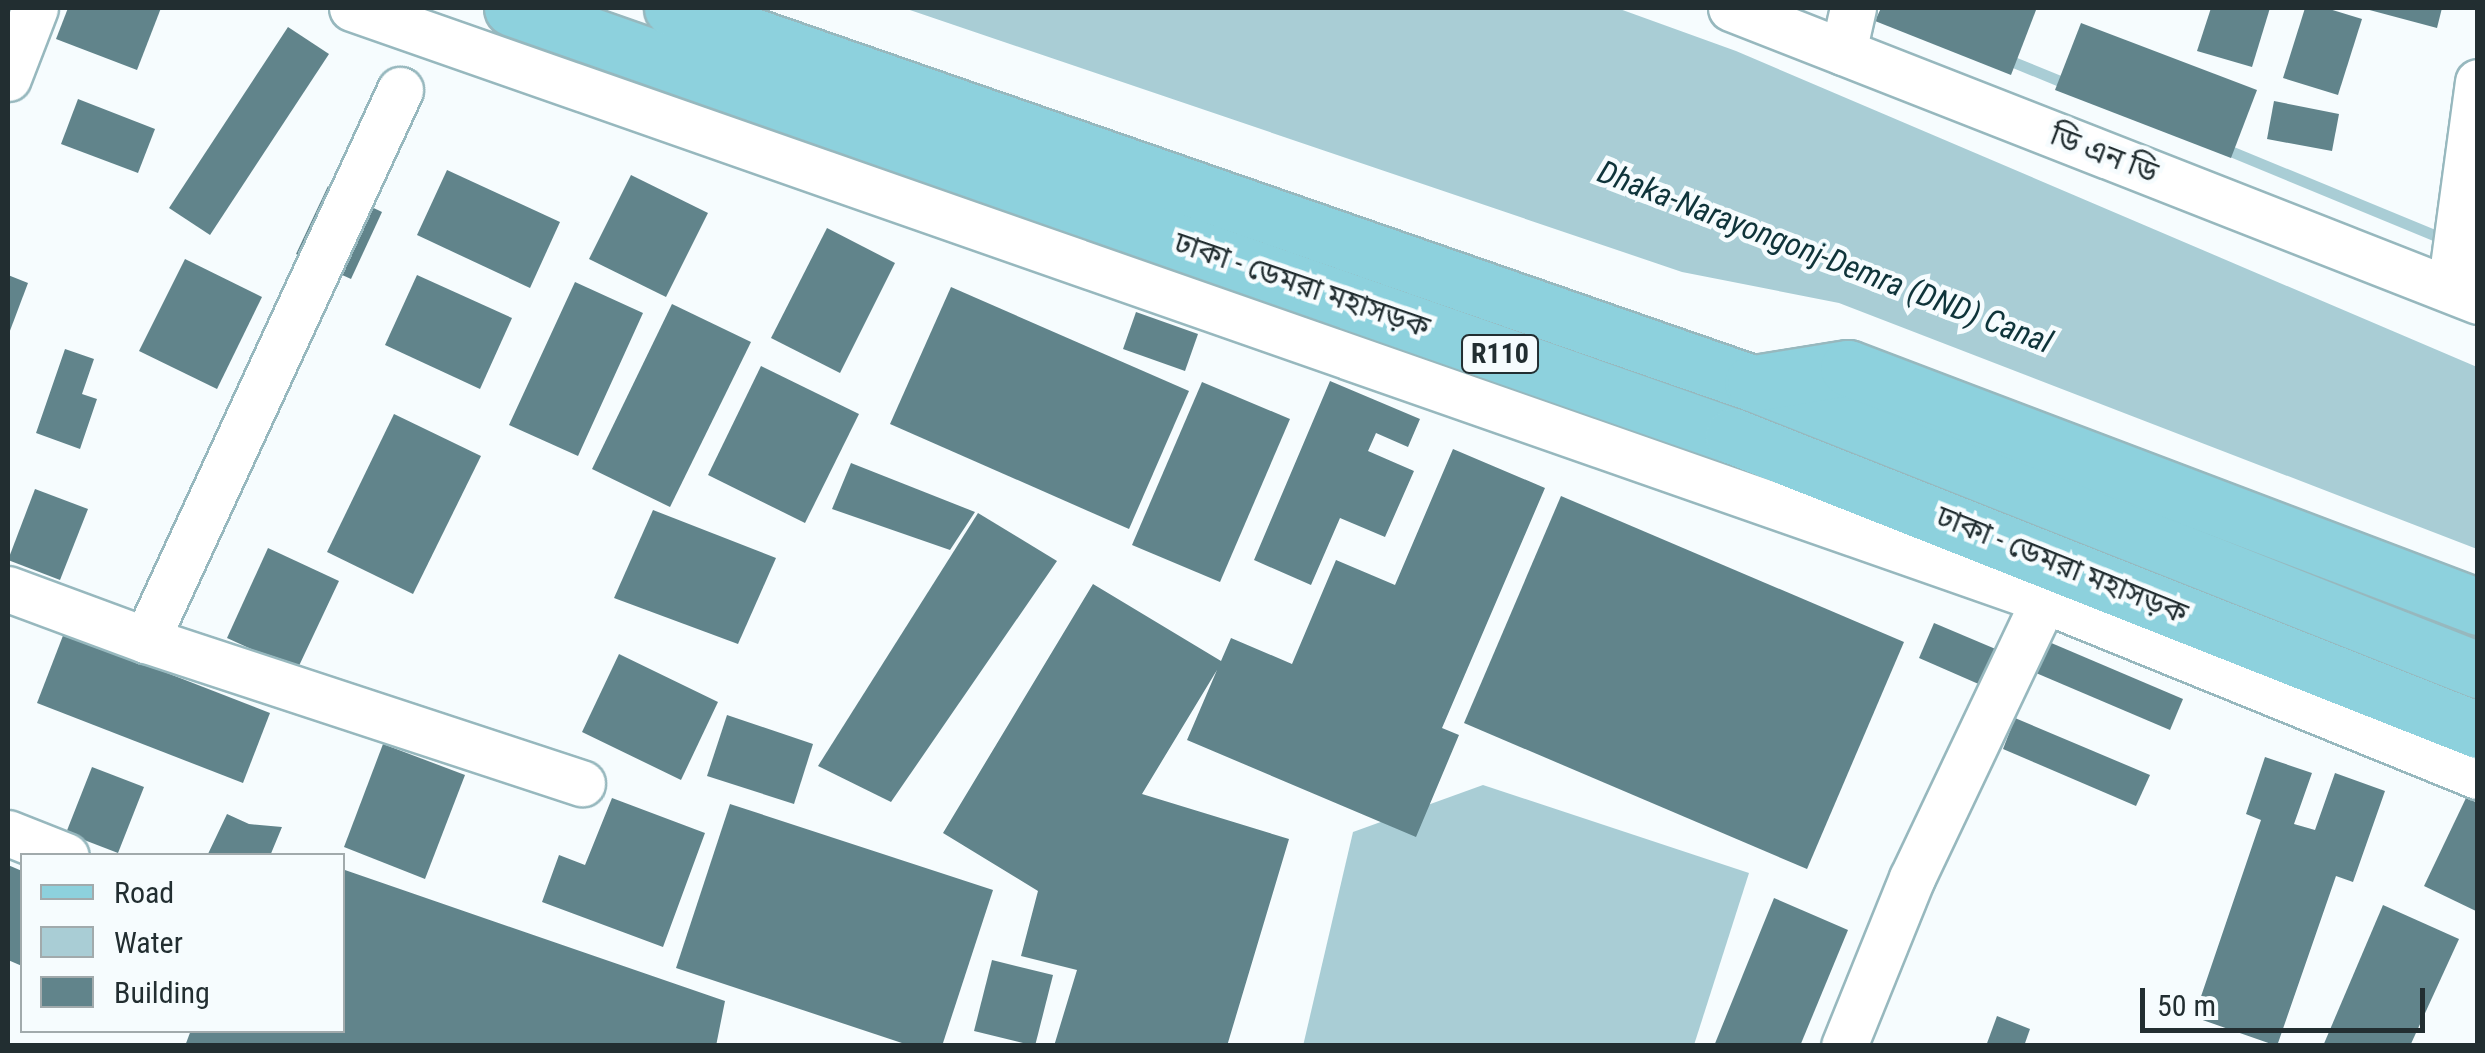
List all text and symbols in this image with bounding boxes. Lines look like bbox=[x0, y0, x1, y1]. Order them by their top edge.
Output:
street label: ডি এন ডি bbox=[2045, 117, 2163, 191]
water label: Dhaka-Narayongonj-Demra (DND) Canal bbox=[1593, 152, 2057, 362]
street label: ঢাকা - ডেমরা মহাসড়ক bbox=[1170, 224, 1434, 346]
road number: R110 bbox=[1460, 331, 1540, 377]
street label: ঢাকা - ডেমরা মহাসড়ক bbox=[1931, 498, 2193, 632]
legend bbox=[20, 853, 345, 1033]
text: Road bbox=[114, 875, 174, 910]
text: Water bbox=[114, 925, 183, 960]
scale bar bbox=[2145, 968, 2430, 1030]
text: Building bbox=[114, 975, 210, 1010]
text: 50 m bbox=[2157, 988, 2216, 1023]

